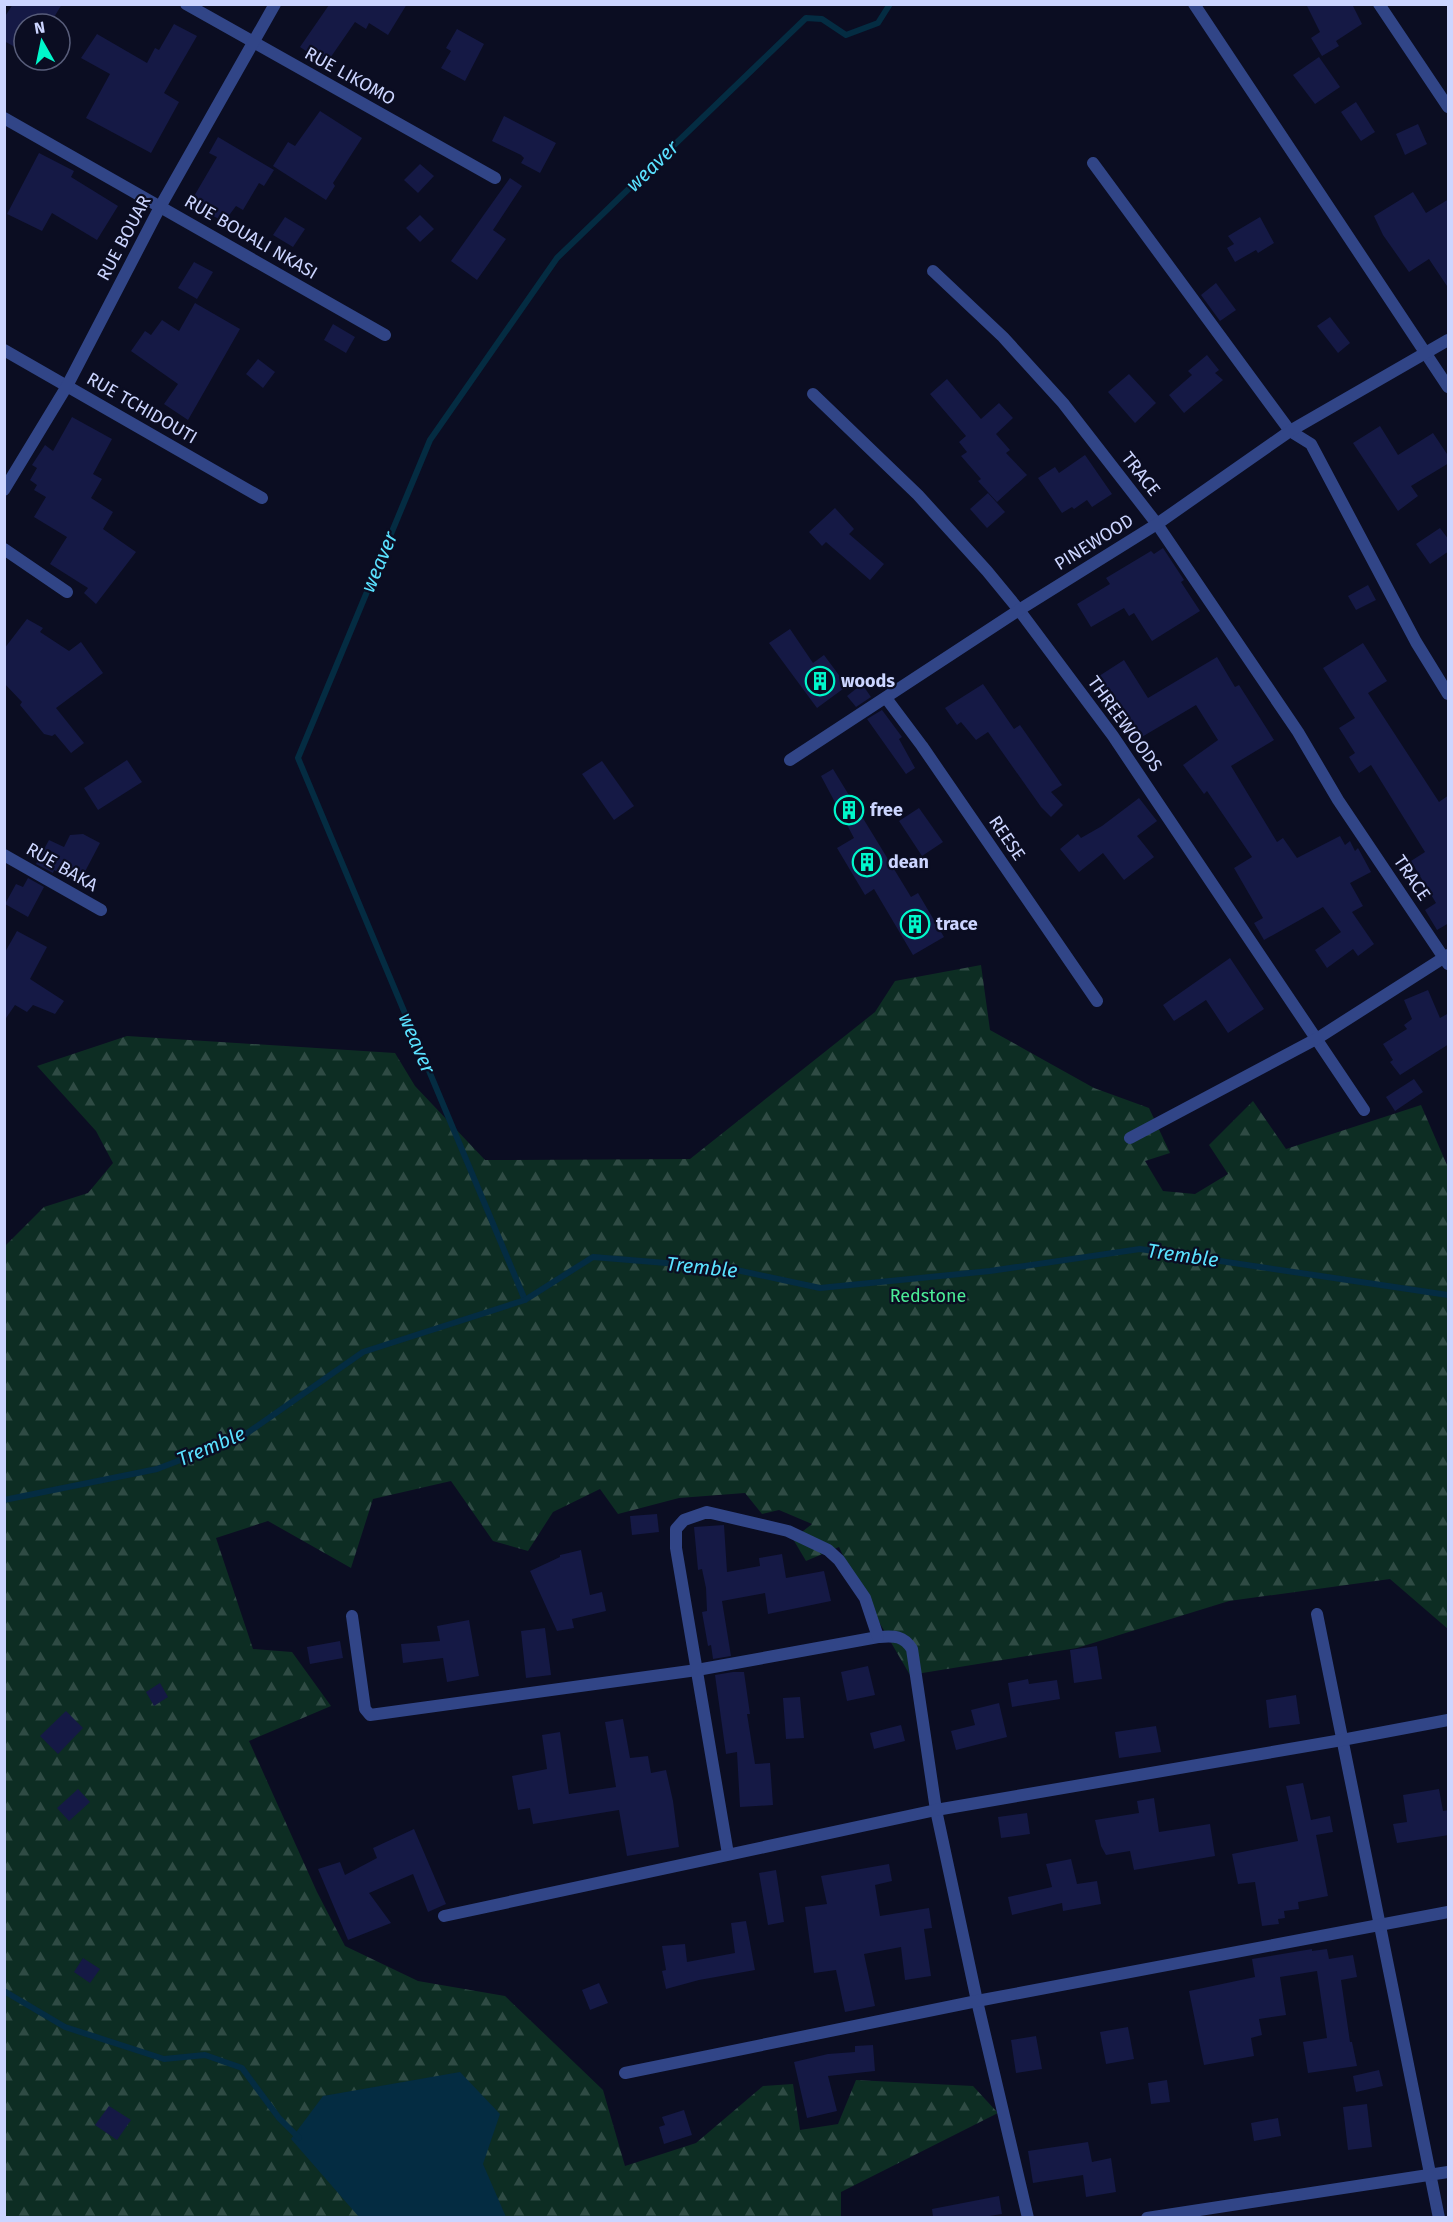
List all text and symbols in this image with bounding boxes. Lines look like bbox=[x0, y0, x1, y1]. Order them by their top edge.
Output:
north arrow bbox=[12, 12, 72, 72]
text: N bbox=[33, 17, 46, 38]
street label: RUE LIKOMO bbox=[301, 42, 399, 110]
water label: weaver bbox=[621, 134, 684, 197]
street label: RUE BOUALI NKASI bbox=[181, 190, 321, 284]
street label: RUE BOUAR bbox=[92, 191, 156, 284]
street label: RUE TCHIDOUTI bbox=[83, 367, 201, 449]
street label: TRACE bbox=[1117, 448, 1165, 500]
street label: PINEWOOD bbox=[1050, 509, 1138, 575]
water label: weaver bbox=[356, 527, 403, 596]
building icon: woods bbox=[804, 665, 836, 697]
place label: woods bbox=[841, 670, 895, 692]
street label: THREEWOODS bbox=[1083, 672, 1167, 776]
building icon: free bbox=[833, 794, 865, 826]
place label: free bbox=[870, 799, 903, 821]
street label: REESE bbox=[984, 811, 1030, 865]
street label: RUE BAKA bbox=[22, 838, 102, 897]
building icon: dean bbox=[851, 846, 883, 878]
place label: dean bbox=[888, 851, 929, 873]
street label: TRACE bbox=[1389, 851, 1435, 905]
building icon: trace bbox=[899, 908, 931, 940]
place label: trace bbox=[936, 913, 978, 935]
water label: weaver bbox=[394, 1009, 441, 1078]
water label: Tremble bbox=[1146, 1238, 1220, 1272]
water label: Tremble bbox=[665, 1251, 739, 1283]
park label: Redstone bbox=[890, 1285, 966, 1307]
water label: Tremble bbox=[173, 1421, 249, 1471]

